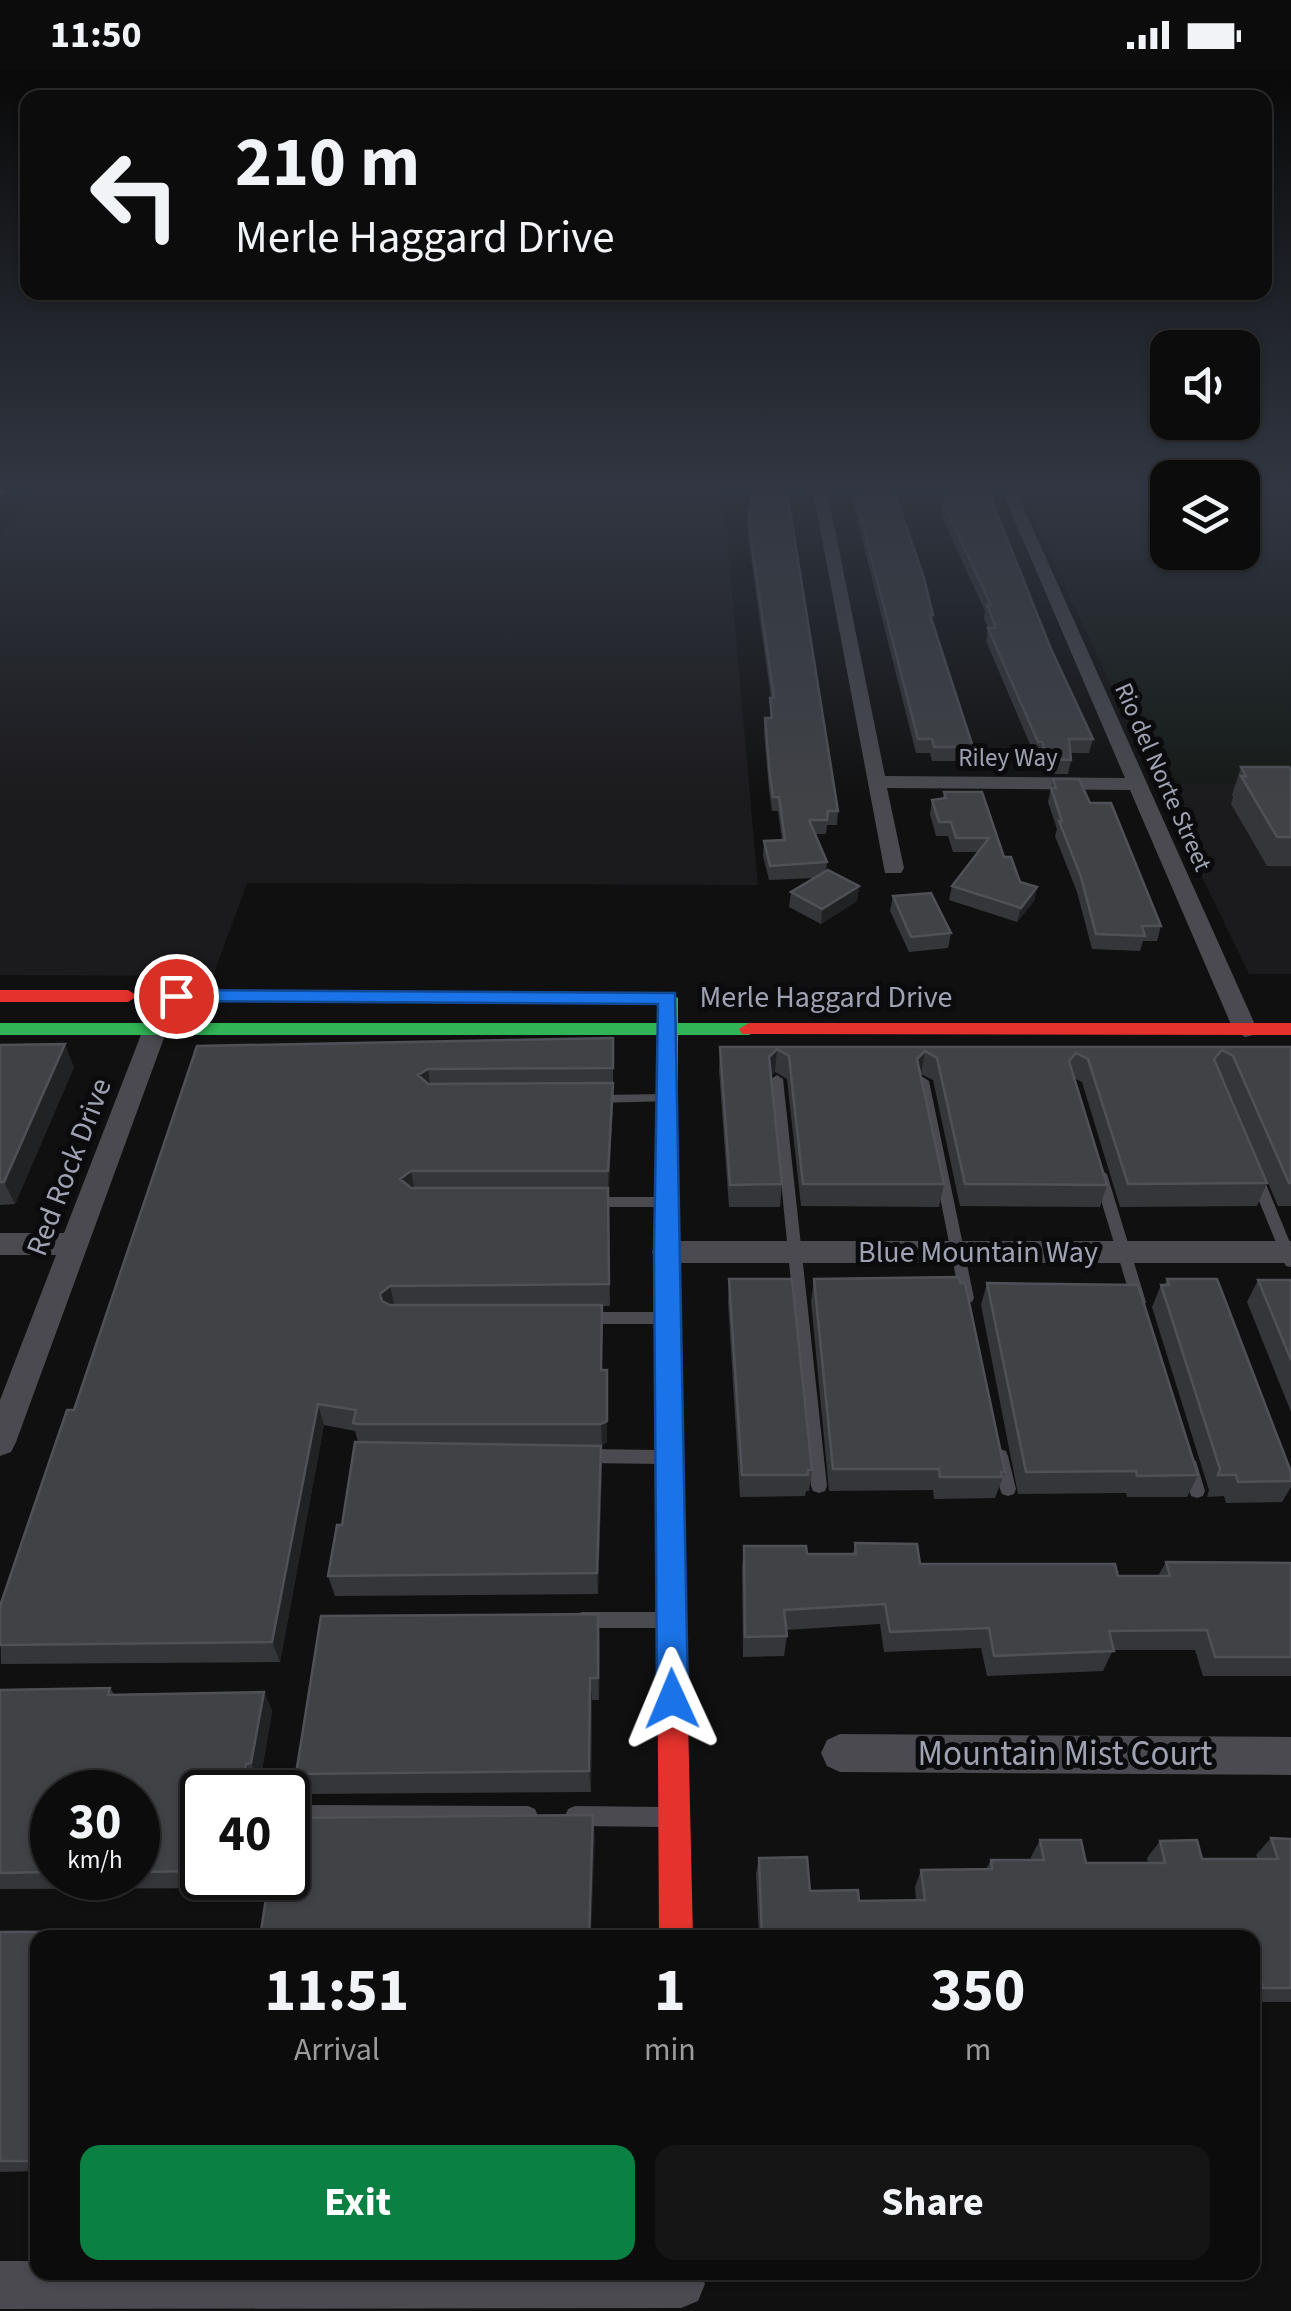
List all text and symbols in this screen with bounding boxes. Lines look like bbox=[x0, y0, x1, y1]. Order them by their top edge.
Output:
text: 11:50 bbox=[50, 8, 142, 62]
text: 210 m bbox=[235, 113, 420, 213]
icon: left bbox=[70, 130, 200, 260]
text: Merle Haggard Drive bbox=[235, 206, 614, 270]
map controls bbox=[1150, 330, 1260, 570]
button: sound bbox=[1150, 330, 1260, 440]
button: layers bbox=[1150, 460, 1260, 570]
street label: Rio del Norte Street bbox=[1105, 677, 1221, 878]
street label: Riley Way bbox=[958, 740, 1058, 776]
pin bbox=[134, 954, 219, 1039]
icon: arrive bbox=[149, 969, 204, 1024]
street label: Merle Haggard Drive bbox=[700, 976, 952, 1019]
street label: Red Rock Drive bbox=[15, 1072, 123, 1262]
street label: Blue Mountain Way bbox=[858, 1231, 1098, 1274]
position arrow bbox=[620, 1647, 724, 1751]
street label: Mountain Mist Court bbox=[918, 1729, 1213, 1779]
speed limit sign: 40 bbox=[180, 1770, 310, 1900]
text: 30 bbox=[69, 1787, 121, 1858]
text: km/h bbox=[67, 1842, 123, 1878]
text: 11:51 bbox=[265, 1949, 409, 2034]
text: 1 bbox=[654, 1949, 686, 2034]
text: 350 bbox=[930, 1949, 1025, 2034]
text: Arrival bbox=[294, 2027, 380, 2073]
text: min bbox=[644, 2027, 696, 2073]
text: m bbox=[965, 2027, 991, 2073]
button: Exit bbox=[80, 2145, 635, 2260]
button: Share bbox=[655, 2145, 1210, 2260]

